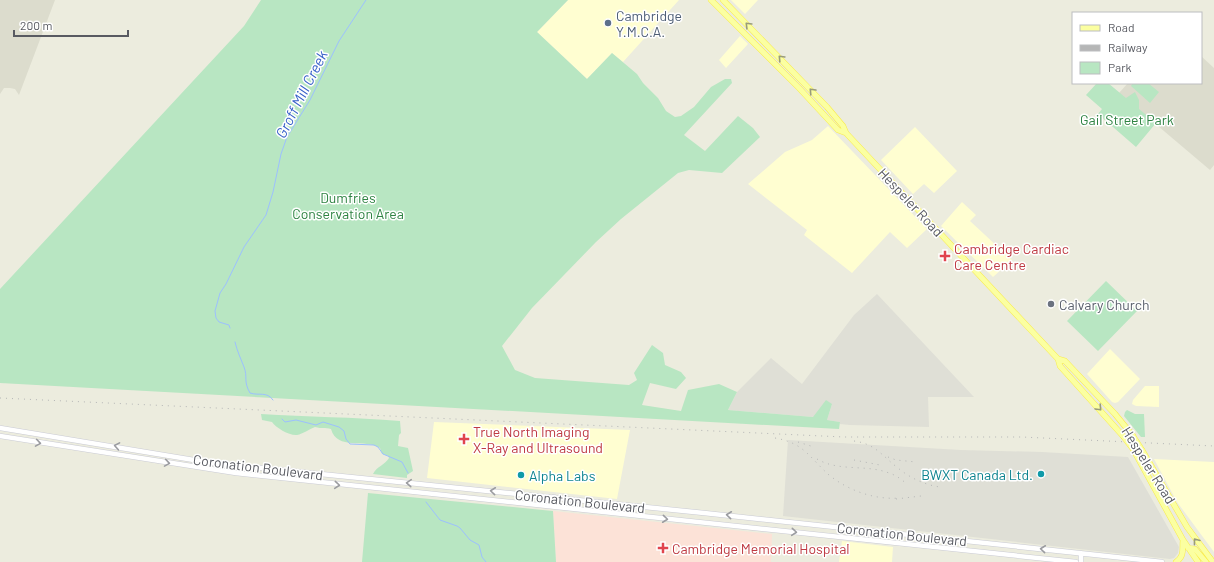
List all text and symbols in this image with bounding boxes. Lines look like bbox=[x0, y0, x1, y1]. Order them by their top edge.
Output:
place label: Cambridge Y.M.C.A. bbox=[616, 7, 682, 40]
scale bar bbox=[14, 12, 128, 38]
legend bbox=[1072, 12, 1202, 84]
text: 200 m bbox=[20, 18, 52, 32]
marker: Cambridge Y.M.C.A. bbox=[603, 18, 613, 28]
text: Road bbox=[1108, 20, 1135, 34]
one-way arrow bbox=[745, 22, 753, 30]
text: Railway bbox=[1108, 40, 1148, 54]
water label: Groff Mill Creek bbox=[271, 47, 331, 141]
one-way arrow bbox=[778, 55, 786, 63]
text: Park bbox=[1108, 60, 1132, 74]
one-way arrow bbox=[810, 88, 817, 96]
park label: Gail Street Park bbox=[1080, 111, 1174, 128]
street label: Hespeler Road bbox=[875, 164, 947, 240]
park label: Dumfries Conservation Area bbox=[292, 189, 404, 222]
place label: Cambridge Cardiac Care Centre bbox=[954, 240, 1069, 273]
marker: Cambridge Cardiac Care Centre bbox=[939, 250, 951, 262]
place label: Calvary Church bbox=[1059, 296, 1150, 313]
marker: Calvary Church bbox=[1046, 299, 1056, 309]
one-way arrow bbox=[1094, 403, 1102, 411]
place label: True North Imaging X-Ray and Ultrasound bbox=[473, 423, 603, 456]
street label: Hespeler Road bbox=[1119, 423, 1179, 507]
marker: True North Imaging X-Ray and Ultrasound bbox=[458, 433, 470, 445]
one-way arrow bbox=[35, 438, 42, 446]
one-way arrow bbox=[114, 442, 120, 451]
street label: Coronation Boulevard bbox=[192, 451, 324, 483]
one-way arrow bbox=[164, 458, 170, 467]
place label: BWXT Canada Ltd. bbox=[921, 466, 1033, 483]
place label: Alpha Labs bbox=[529, 467, 596, 484]
marker: BWXT Canada Ltd. bbox=[1036, 469, 1046, 479]
marker: Alpha Labs bbox=[516, 470, 526, 480]
one-way arrow bbox=[406, 478, 412, 487]
one-way arrow bbox=[334, 480, 341, 489]
street label: Coronation Boulevard bbox=[514, 486, 646, 516]
one-way arrow bbox=[490, 487, 496, 496]
one-way arrow bbox=[726, 511, 732, 520]
one-way arrow bbox=[662, 514, 668, 523]
street label: Coronation Boulevard bbox=[836, 519, 968, 549]
one-way arrow bbox=[791, 527, 797, 536]
one-way arrow bbox=[1194, 539, 1201, 546]
place label: Cambridge Memorial Hospital bbox=[672, 540, 850, 557]
marker: Cambridge Memorial Hospital bbox=[657, 542, 669, 554]
one-way arrow bbox=[1040, 545, 1046, 554]

